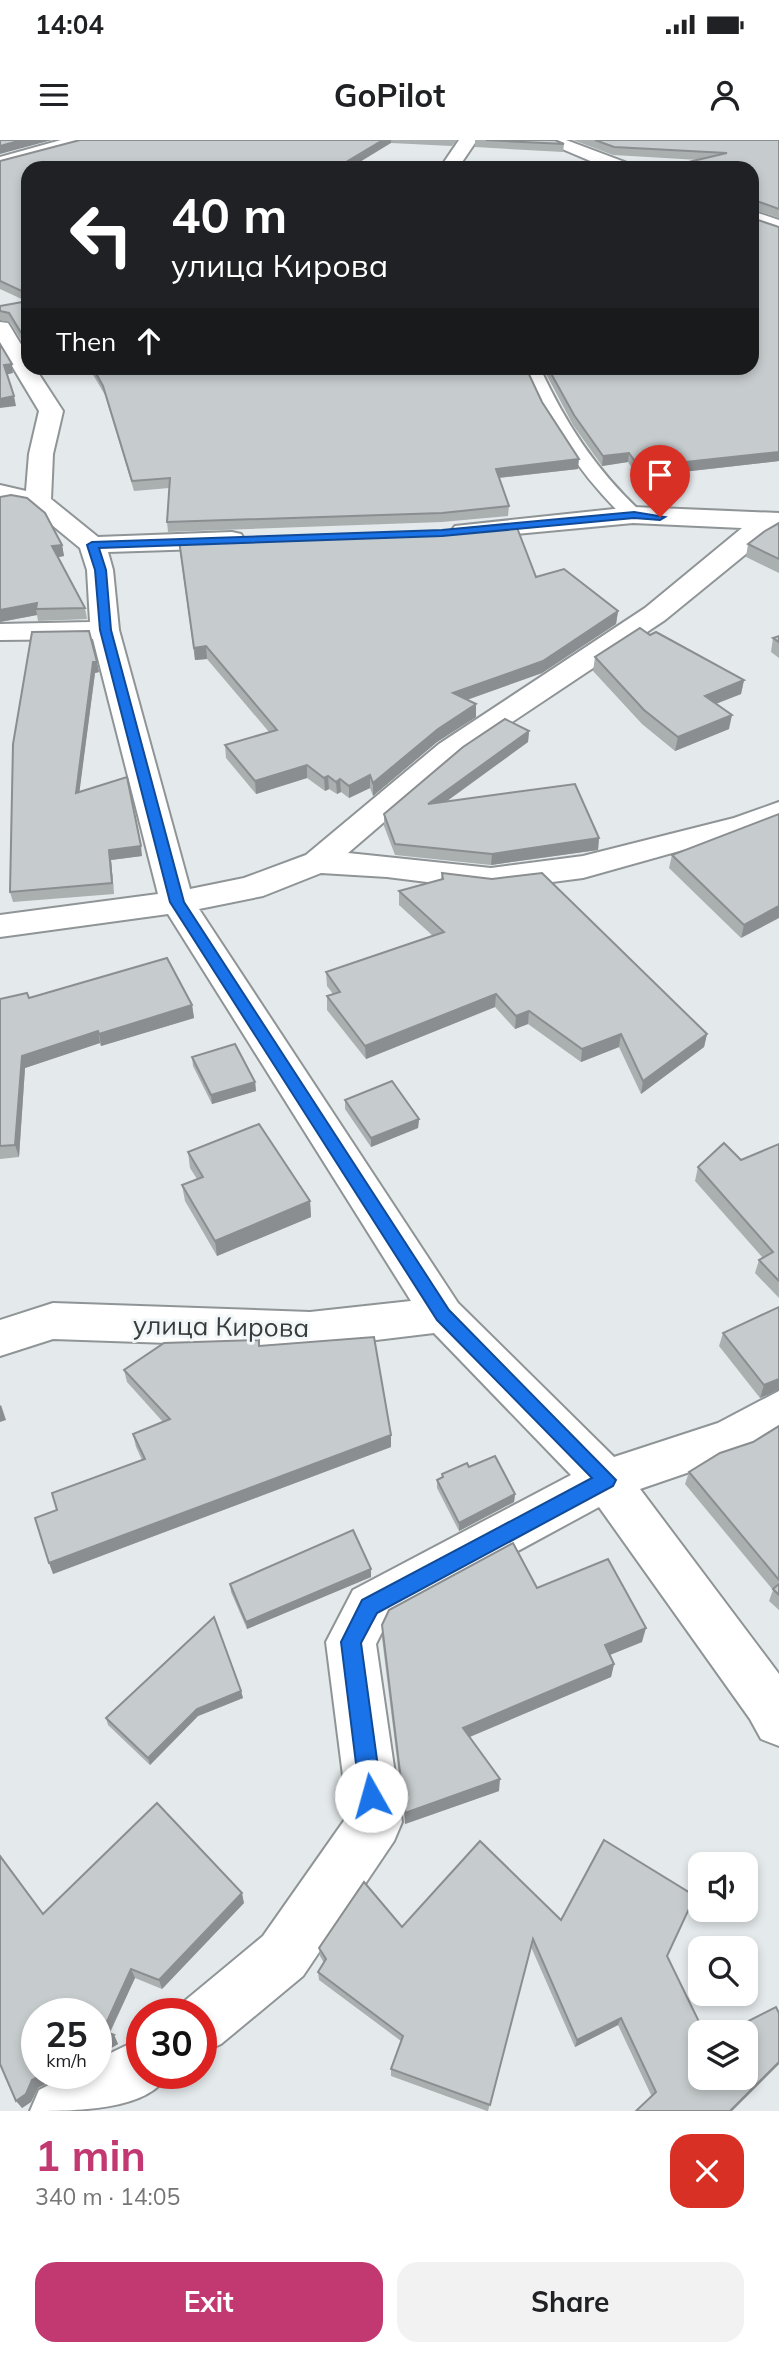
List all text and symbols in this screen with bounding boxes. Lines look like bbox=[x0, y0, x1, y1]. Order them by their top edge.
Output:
text: 14:04 bbox=[35, 8, 104, 41]
text: GoPilot bbox=[334, 75, 445, 115]
icon: menu bbox=[35, 76, 73, 114]
icon: person bbox=[706, 76, 744, 114]
text: 40 m bbox=[171, 184, 287, 245]
icon: left bbox=[56, 189, 147, 280]
text: улица Кирова bbox=[171, 245, 388, 285]
icon: ahead bbox=[130, 322, 168, 360]
text: Then bbox=[56, 325, 116, 358]
pin bbox=[630, 445, 690, 517]
icon: arrive bbox=[641, 456, 679, 494]
street label: улица Кирова bbox=[133, 1308, 309, 1344]
position arrow bbox=[334, 1759, 408, 1833]
map controls bbox=[688, 1852, 758, 2090]
button: sound bbox=[688, 1852, 758, 1922]
button: search bbox=[688, 1936, 758, 2006]
speed limit sign: 30 bbox=[126, 1998, 217, 2089]
text: 25 bbox=[45, 2012, 88, 2056]
button: layers bbox=[688, 2020, 758, 2090]
text: km/h bbox=[46, 2049, 87, 2072]
text: 1 min bbox=[35, 2129, 146, 2182]
button: close bbox=[670, 2134, 744, 2208]
text: 340 m · 14:05 bbox=[35, 2182, 180, 2211]
button: Exit bbox=[35, 2262, 383, 2342]
button: Share bbox=[397, 2262, 744, 2342]

